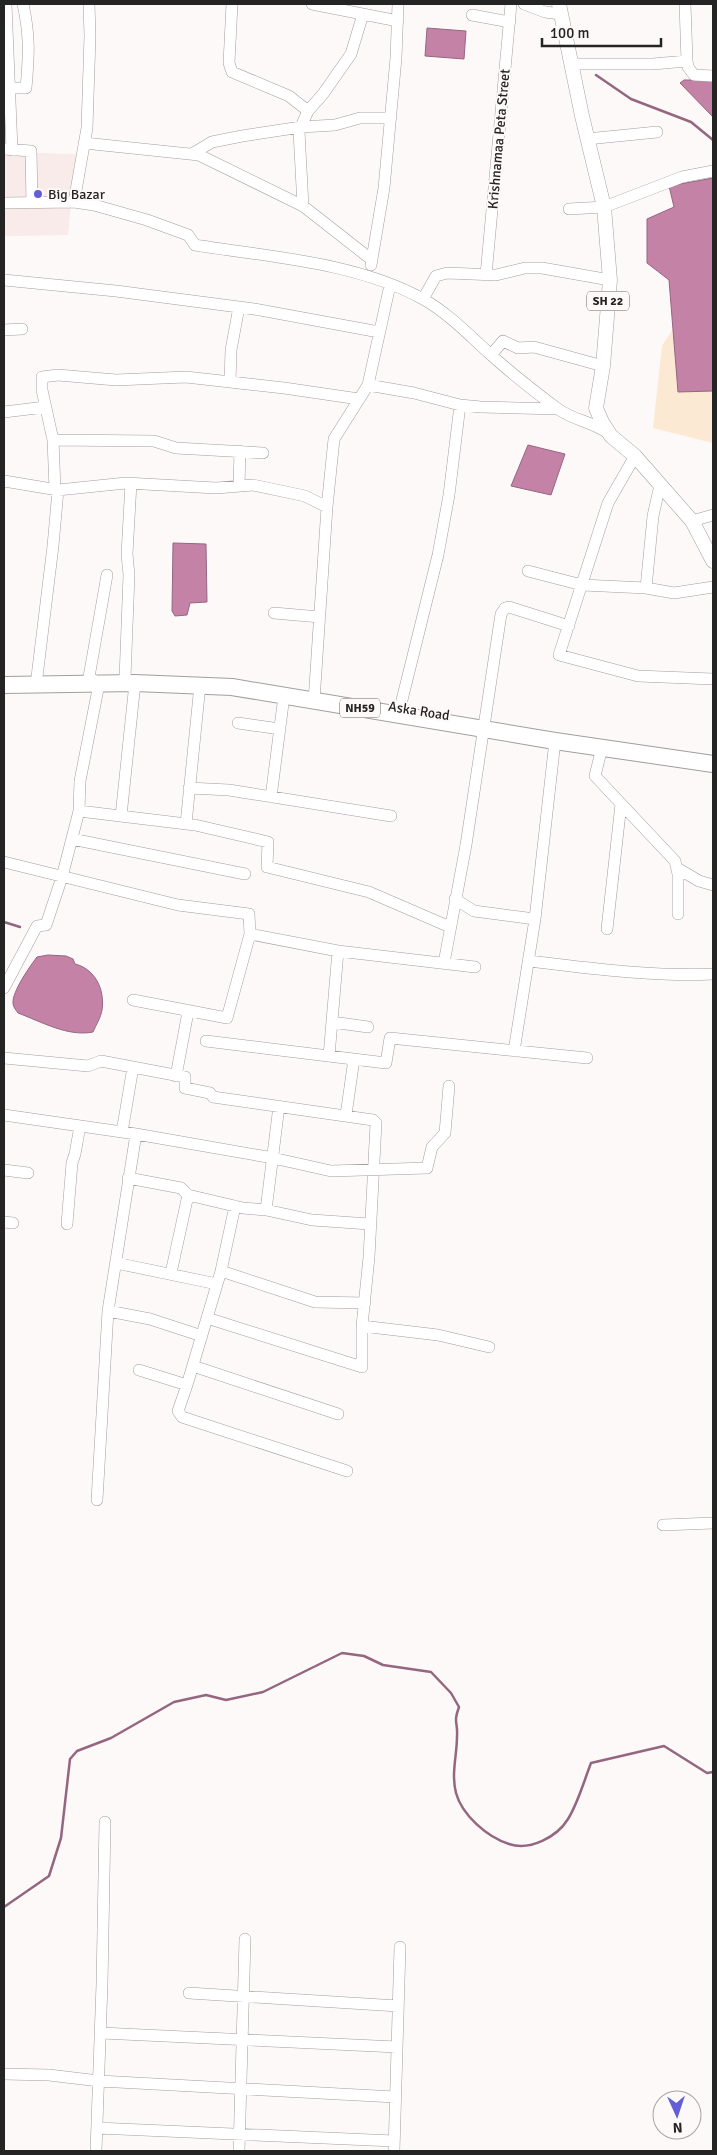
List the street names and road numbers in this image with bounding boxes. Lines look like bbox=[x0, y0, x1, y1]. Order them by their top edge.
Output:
street label: Krishnamaa Peta Street bbox=[484, 68, 514, 210]
road number: SH 22 bbox=[587, 292, 629, 310]
road number: NH59 bbox=[340, 698, 380, 718]
street label: Aska Road bbox=[387, 698, 451, 724]

